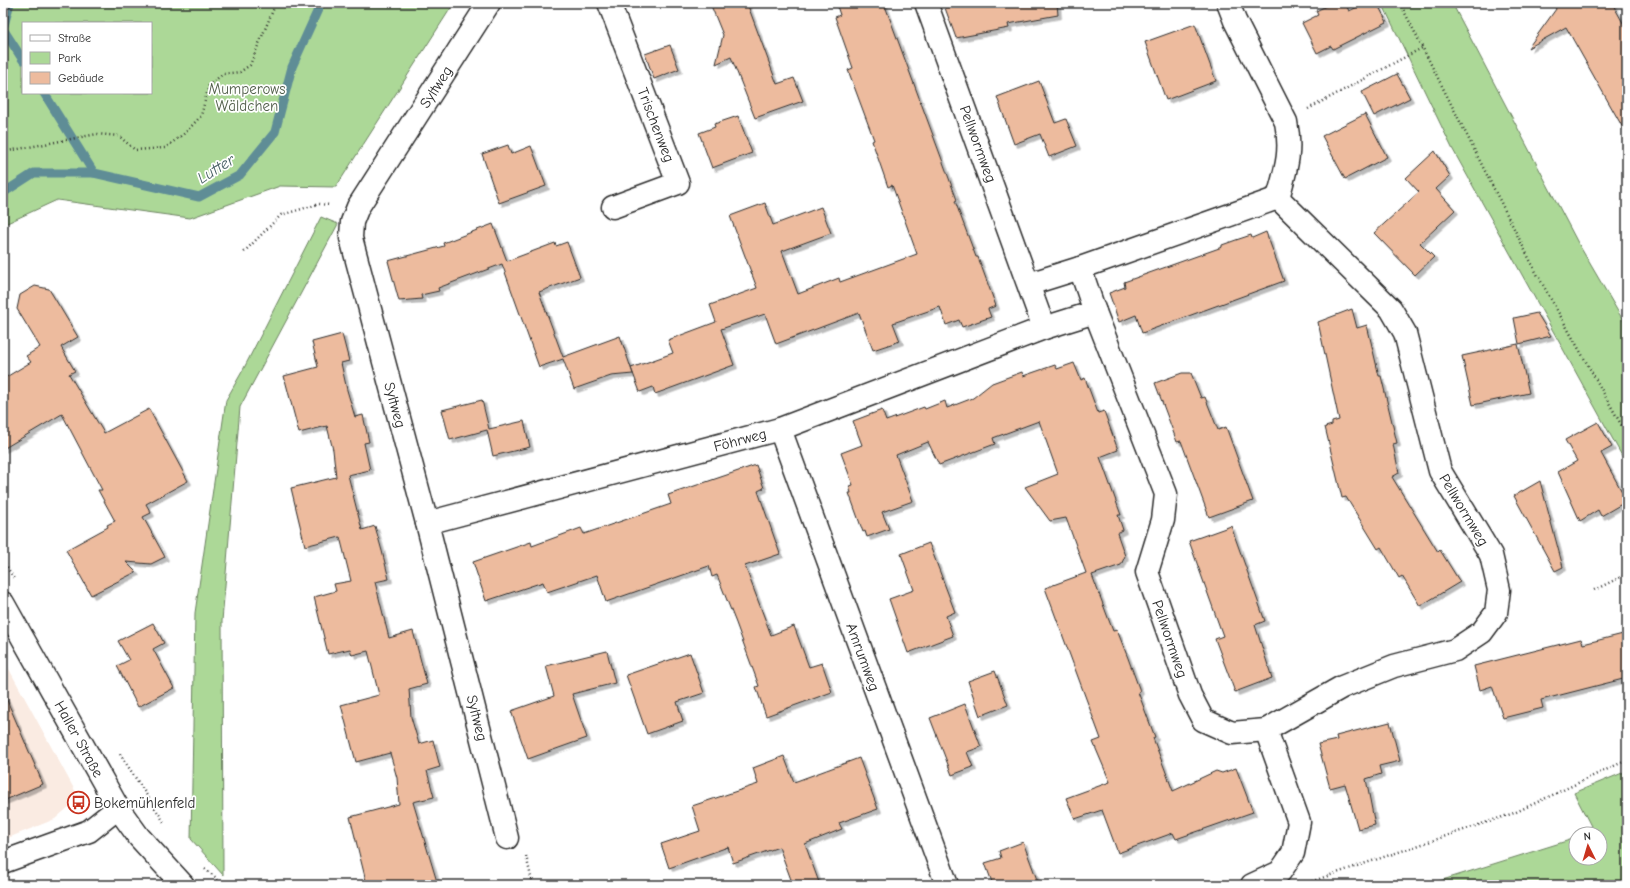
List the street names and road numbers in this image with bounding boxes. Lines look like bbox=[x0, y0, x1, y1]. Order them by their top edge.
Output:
street label: Syltweg bbox=[416, 63, 456, 111]
street label: Trischenweg bbox=[634, 85, 678, 165]
street label: Pellwormweg bbox=[956, 103, 1000, 185]
street label: Syltweg bbox=[380, 380, 410, 430]
street label: Föhrweg bbox=[712, 424, 768, 456]
street label: Pellwormweg bbox=[1435, 471, 1493, 549]
street label: Pellwormweg bbox=[1148, 598, 1192, 680]
street label: Amrumweg bbox=[842, 620, 884, 694]
street label: Syltweg bbox=[463, 693, 491, 743]
street label: Haller Straße bbox=[51, 697, 108, 781]

